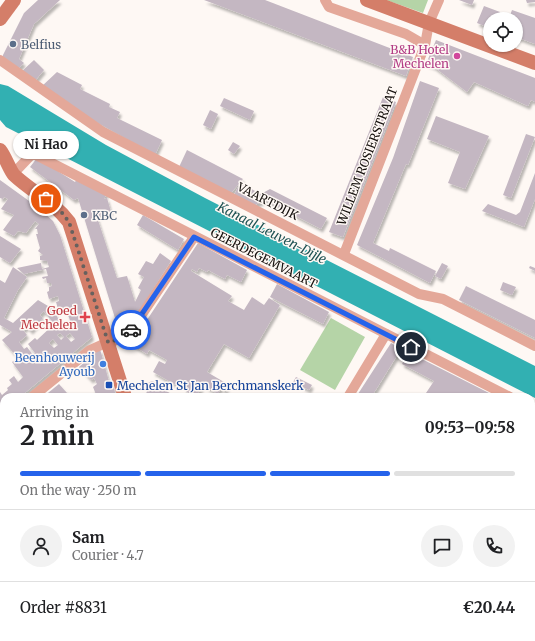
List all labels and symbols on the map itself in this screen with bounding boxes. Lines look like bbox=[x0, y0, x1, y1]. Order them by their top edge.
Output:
place label: Belfius bbox=[21, 37, 61, 52]
marker: Belfius bbox=[8, 39, 18, 49]
place label: B&B Hotel Mechelen bbox=[390, 42, 449, 71]
marker: B&B Hotel Mechelen bbox=[452, 51, 462, 61]
street label: WILLEM ROSIERSTRAAT bbox=[333, 84, 401, 228]
callout: Ni Hao bbox=[13, 131, 79, 159]
street label: VAARTDIJK bbox=[234, 179, 301, 223]
pin bbox=[29, 182, 63, 216]
water label: Kanaal Leuven-Dijle bbox=[214, 198, 330, 268]
place label: KBC bbox=[92, 208, 117, 223]
marker: KBC bbox=[79, 210, 89, 220]
street label: GEERDEGEMVAART bbox=[208, 225, 320, 292]
place label: Goed Mechelen bbox=[21, 303, 77, 332]
courier bbox=[111, 310, 151, 350]
marker: Goed Mechelen bbox=[80, 312, 90, 322]
pin bbox=[394, 330, 428, 364]
place label: Beenhouwerij Ayoub bbox=[14, 350, 95, 379]
marker: Beenhouwerij Ayoub bbox=[98, 359, 108, 369]
place label: Mechelen St Jan Berchmanskerk bbox=[117, 378, 304, 393]
marker: Mechelen St Jan Berchmanskerk bbox=[104, 380, 114, 390]

